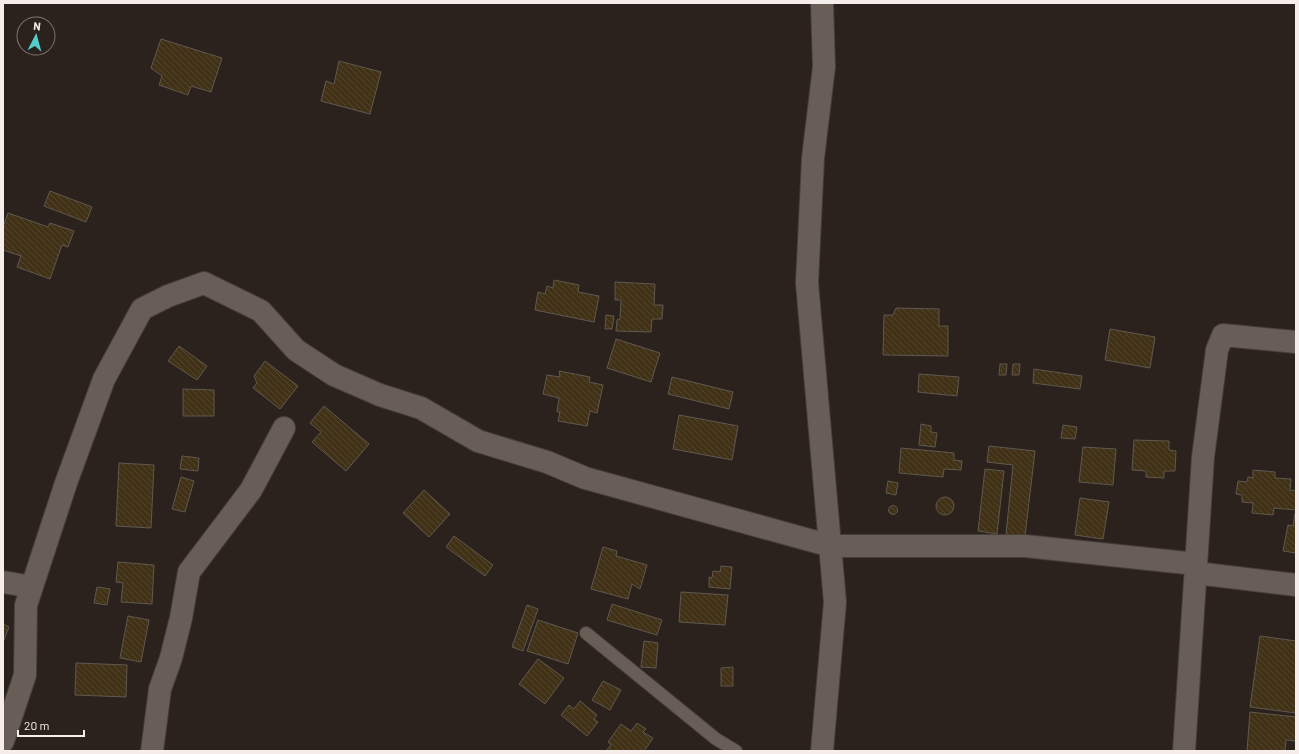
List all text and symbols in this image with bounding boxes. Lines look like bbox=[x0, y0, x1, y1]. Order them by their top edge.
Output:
north arrow bbox=[16, 16, 56, 56]
text: N bbox=[33, 19, 41, 32]
scale bar bbox=[18, 712, 84, 738]
text: 20 m bbox=[24, 718, 50, 732]

